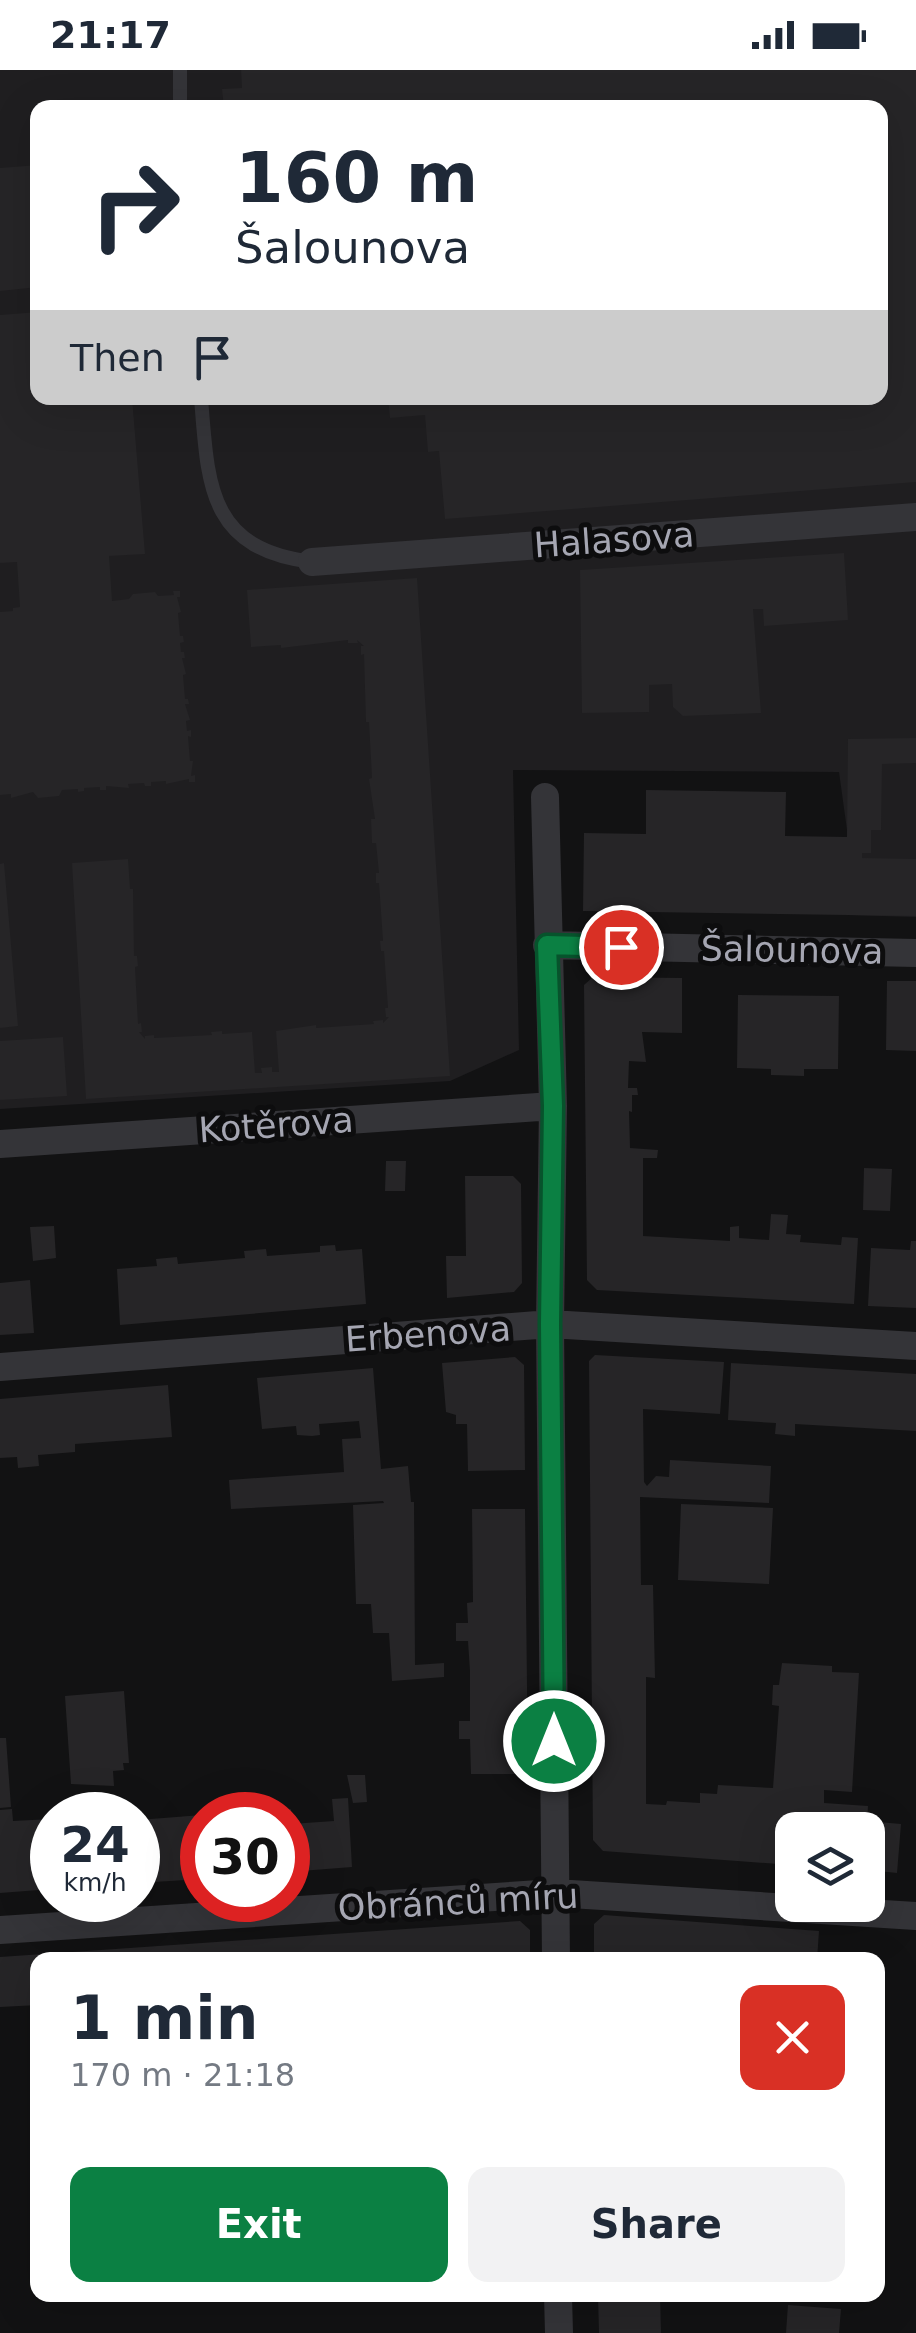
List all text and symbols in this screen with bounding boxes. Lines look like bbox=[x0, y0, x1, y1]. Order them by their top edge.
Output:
text: 21:17 bbox=[50, 13, 171, 57]
text: 160 m bbox=[235, 137, 478, 219]
icon: right bbox=[70, 140, 200, 270]
text: Šalounova bbox=[235, 221, 470, 274]
icon: arrive bbox=[185, 330, 240, 385]
text: Then bbox=[70, 336, 165, 380]
street label: Halasova bbox=[532, 514, 696, 566]
pin bbox=[579, 905, 664, 990]
icon: arrive bbox=[594, 920, 649, 975]
street label: Šalounova bbox=[700, 927, 884, 972]
street label: Kotěrova bbox=[197, 1100, 355, 1150]
street label: Erbenova bbox=[344, 1308, 512, 1360]
position arrow bbox=[502, 1689, 606, 1793]
speed limit sign: 30 bbox=[180, 1792, 310, 1922]
map controls bbox=[775, 1812, 885, 1922]
button: layers bbox=[775, 1812, 885, 1922]
text: 24 bbox=[60, 1816, 130, 1874]
text: km/h bbox=[63, 1868, 127, 1897]
street label: Obránců míru bbox=[337, 1876, 579, 1928]
text: 1 min bbox=[70, 1983, 258, 2053]
button: close bbox=[740, 1985, 845, 2090]
text: 170 m · 21:18 bbox=[70, 2056, 295, 2094]
button: Exit bbox=[70, 2167, 448, 2282]
button: Share bbox=[468, 2167, 845, 2282]

